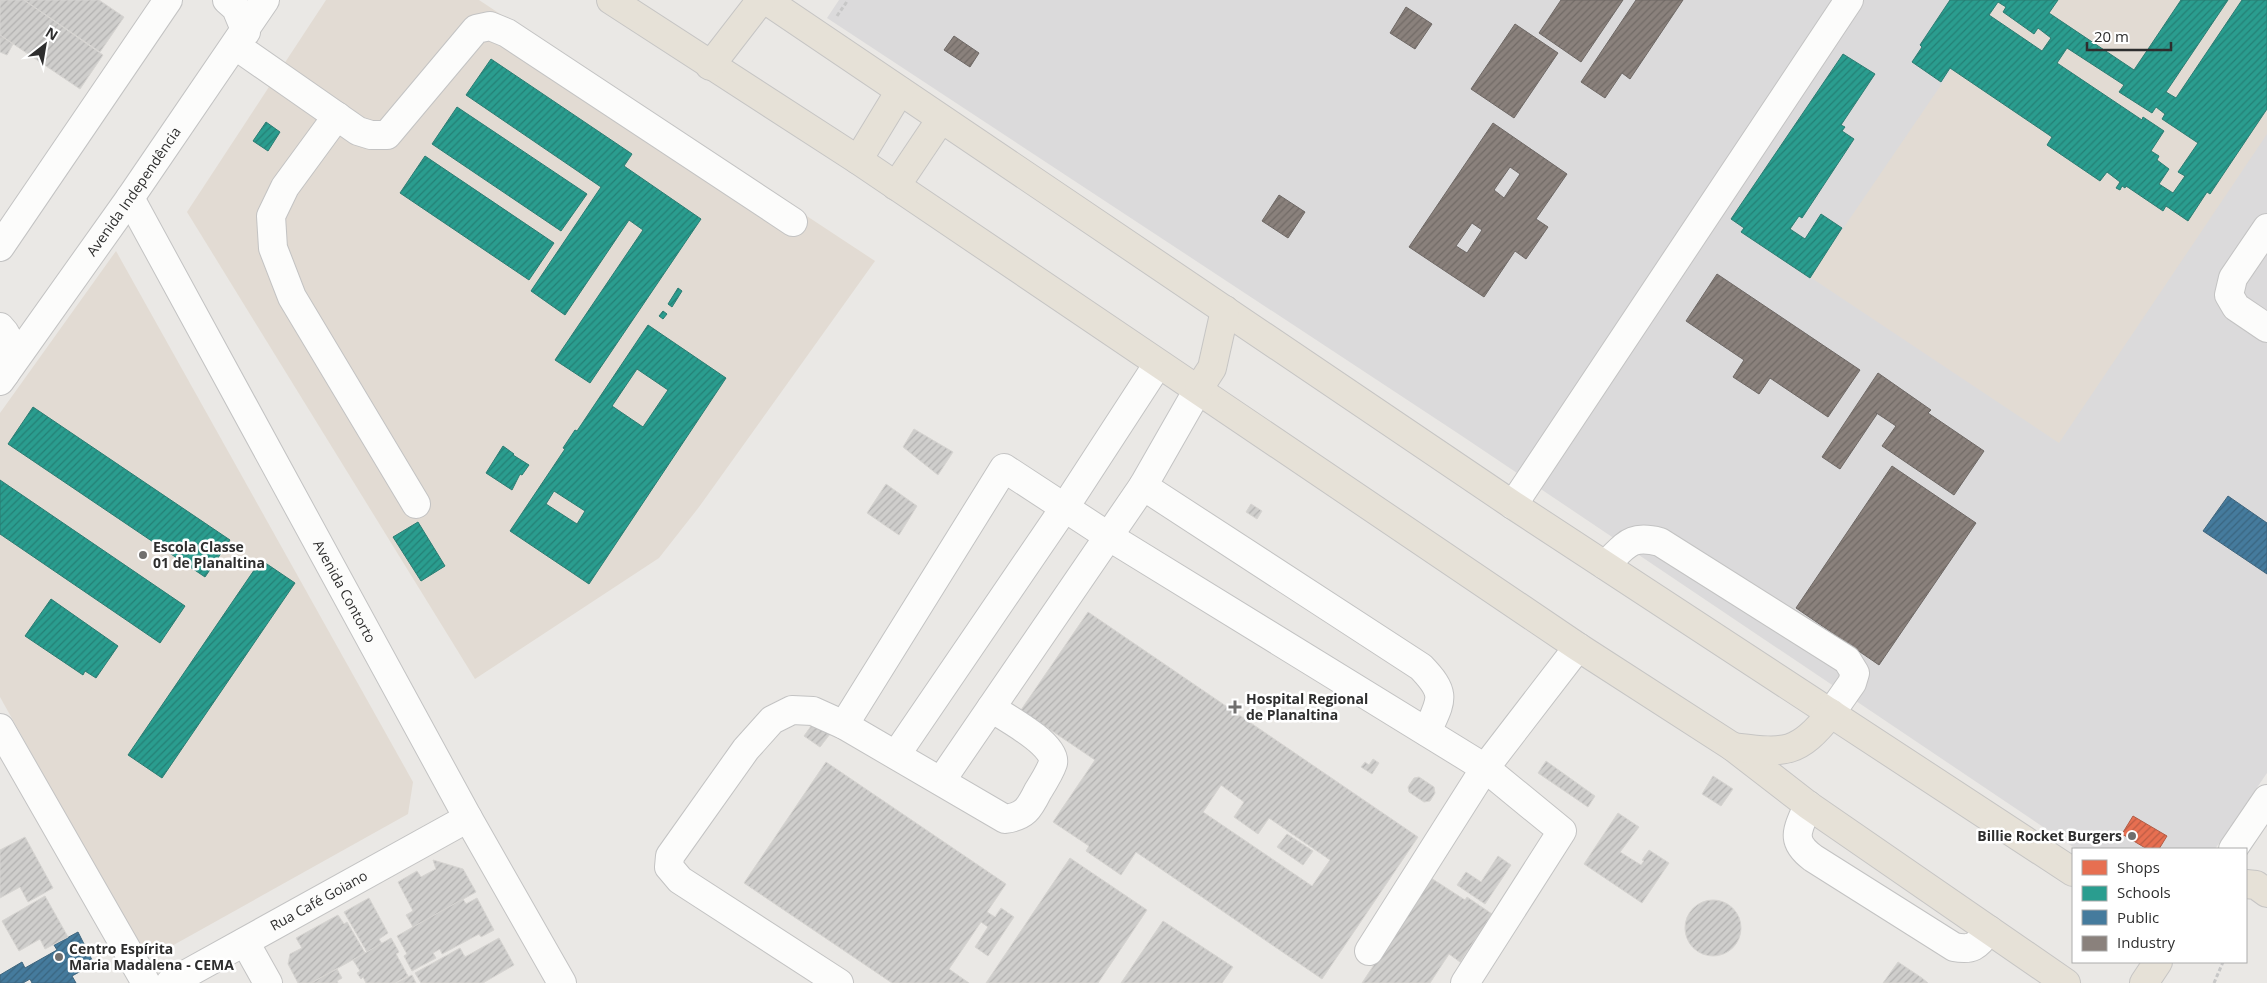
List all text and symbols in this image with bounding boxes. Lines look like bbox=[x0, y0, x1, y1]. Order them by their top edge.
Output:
north arrow bbox=[20, 20, 70, 70]
scale bar bbox=[2087, 20, 2171, 52]
text: N bbox=[42, 22, 62, 45]
text: 20 m bbox=[2094, 26, 2129, 46]
street label: Avenida Independência bbox=[82, 123, 185, 259]
street label: Avenida Contorto bbox=[309, 536, 381, 646]
place label: Escola Classe 01 de Planaltina bbox=[153, 537, 265, 572]
marker: Escola Classe 01 de Planaltina bbox=[137, 549, 149, 561]
place label: Hospital Regional de Planaltina bbox=[1246, 689, 1368, 724]
marker: Hospital Regional de Planaltina bbox=[1228, 700, 1242, 714]
place label: Billie Rocket Burgers bbox=[1977, 826, 2122, 845]
marker: Billie Rocket Burgers bbox=[2126, 830, 2138, 842]
legend bbox=[2072, 848, 2247, 963]
text: Shops bbox=[2117, 857, 2160, 877]
street label: Rua Café Goiano bbox=[266, 866, 371, 935]
text: Schools bbox=[2117, 882, 2171, 902]
text: Public bbox=[2117, 907, 2159, 927]
text: Industry bbox=[2117, 932, 2175, 952]
place label: Centro Espírita Maria Madalena - CEMA bbox=[69, 939, 234, 974]
marker: Centro Espírita Maria Madalena - CEMA bbox=[53, 951, 65, 963]

